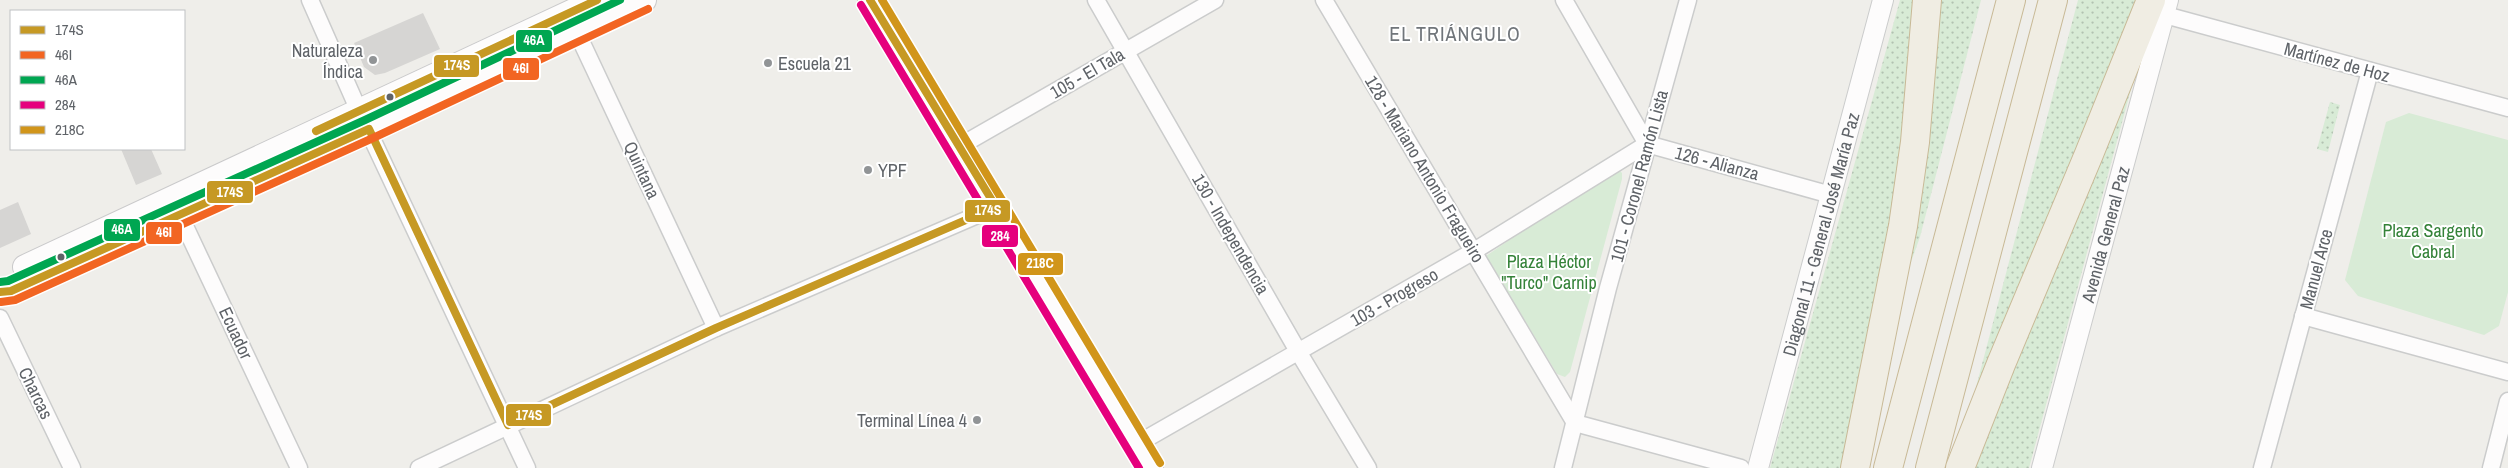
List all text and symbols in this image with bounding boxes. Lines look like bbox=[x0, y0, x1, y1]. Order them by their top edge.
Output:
legend bbox=[10, 10, 185, 150]
text: 174S bbox=[55, 19, 84, 40]
district label: EL TRIÁNGULO bbox=[1389, 20, 1521, 47]
line badge: 46A bbox=[515, 29, 553, 53]
text: 46A bbox=[523, 31, 545, 49]
street label: Martínez de Hoz bbox=[2281, 36, 2393, 88]
place label: Naturaleza Índica bbox=[292, 38, 363, 84]
street label: 105 - El Tala bbox=[1045, 42, 1129, 104]
text: 46I bbox=[55, 44, 72, 65]
place label: Escuela 21 bbox=[778, 51, 852, 76]
marker: Naturaleza Índica bbox=[367, 54, 379, 66]
line badge: 174S bbox=[433, 54, 480, 78]
text: 174S bbox=[444, 56, 471, 74]
line badge: 46I bbox=[502, 57, 540, 81]
marker: Escuela 21 bbox=[762, 57, 774, 69]
text: 46I bbox=[513, 59, 529, 77]
text: 46A bbox=[55, 69, 78, 90]
street label: 128 - Mariano Antonio Fragueiro bbox=[1359, 71, 1491, 267]
street label: 101 - Coronel Ramón Lista bbox=[1604, 87, 1674, 265]
unlabelled marker bbox=[385, 92, 395, 102]
text: 284 bbox=[55, 94, 76, 115]
street label: Diagonal 11 - General José María Paz bbox=[1776, 110, 1865, 359]
text: 218C bbox=[55, 119, 85, 140]
street label: Quintana bbox=[618, 137, 666, 203]
street label: 126 - Alianza bbox=[1672, 140, 1762, 186]
place label: YPF bbox=[878, 158, 907, 183]
street label: Avenida General Paz bbox=[2074, 163, 2135, 306]
marker: YPF bbox=[862, 164, 874, 176]
street label: 130 - Independencia bbox=[1186, 169, 1276, 299]
line badge: 174S bbox=[206, 180, 254, 204]
text: 174S bbox=[217, 183, 244, 201]
line badge: 174S bbox=[964, 199, 1011, 223]
text: 174S bbox=[975, 201, 1002, 219]
line badge: 46A bbox=[103, 218, 141, 242]
park label: Plaza Sargento Cabral bbox=[2383, 218, 2483, 264]
text: 46A bbox=[111, 220, 133, 238]
line badge: 46I bbox=[145, 221, 183, 245]
text: 46I bbox=[156, 223, 172, 241]
line badge: 284 bbox=[981, 224, 1019, 248]
street label: Manuel Arce bbox=[2293, 226, 2339, 312]
text: 284 bbox=[990, 227, 1010, 245]
park label: Plaza Héctor "Turco" Carnip bbox=[1501, 249, 1597, 295]
unlabelled marker bbox=[56, 252, 66, 262]
line badge: 218C bbox=[1017, 252, 1064, 276]
text: 218C bbox=[1026, 254, 1054, 272]
street label: 103 - Progreso bbox=[1345, 262, 1443, 332]
street label: Ecuador bbox=[213, 303, 259, 363]
street label: Charcas bbox=[13, 363, 59, 423]
line badge: 174S bbox=[505, 403, 552, 427]
text: 174S bbox=[516, 406, 543, 424]
place label: Terminal Línea 4 bbox=[857, 408, 967, 433]
marker: Terminal Línea 4 bbox=[971, 414, 983, 426]

